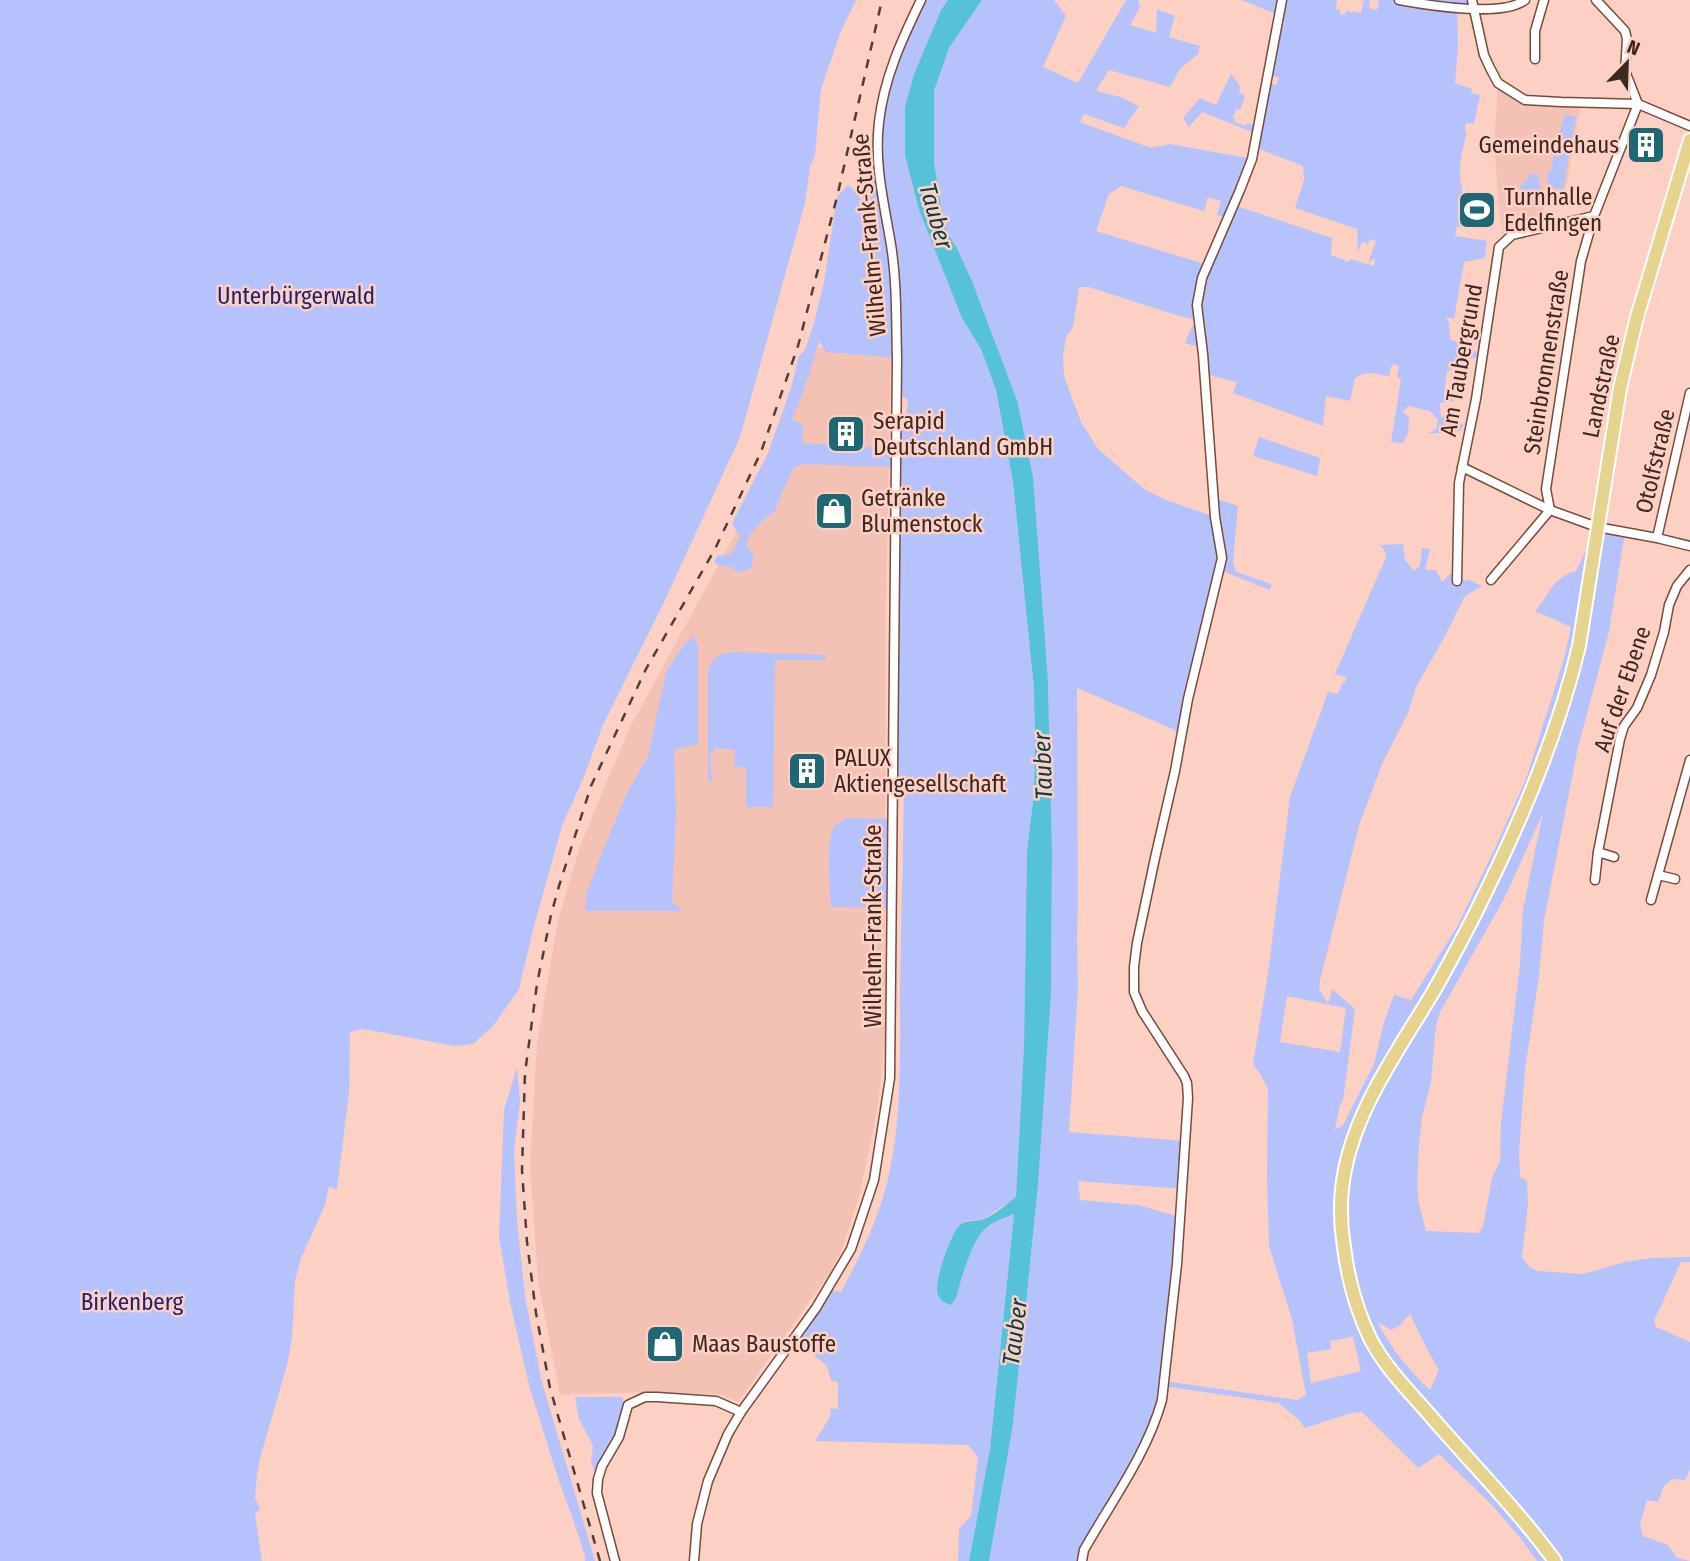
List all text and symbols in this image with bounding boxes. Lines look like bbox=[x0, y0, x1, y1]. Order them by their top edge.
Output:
north arrow bbox=[1592, 28, 1662, 98]
text: N bbox=[1624, 35, 1643, 61]
building icon: Gemeindehaus bbox=[1625, 124, 1667, 166]
place label: Gemeindehaus bbox=[1479, 131, 1619, 159]
street label: Wilhelm-Frank-Straße bbox=[846, 132, 892, 338]
water label: Tauber bbox=[913, 180, 959, 253]
place label: Turnhalle Edelfingen bbox=[1504, 183, 1602, 237]
sports icon: Turnhalle Edelfingen bbox=[1456, 189, 1498, 231]
street label: Steinbronnenstraße bbox=[1518, 268, 1574, 456]
street label: Am Taubergrund bbox=[1434, 281, 1488, 439]
park label: Unterbürgerwald bbox=[217, 282, 375, 310]
street label: Landstraße bbox=[1576, 332, 1626, 440]
street label: Otolfstraße bbox=[1629, 406, 1681, 516]
place label: Serapid Deutschland GmbH bbox=[873, 407, 1053, 461]
building icon: Serapid Deutschland GmbH bbox=[825, 413, 867, 455]
place label: Getränke Blumenstock bbox=[861, 484, 983, 538]
shop icon: Getränke Blumenstock bbox=[813, 490, 855, 532]
street label: Auf der Ebene bbox=[1587, 622, 1657, 756]
water label: Tauber bbox=[1028, 731, 1058, 800]
place label: PALUX Aktiengesellschaft bbox=[834, 744, 1007, 798]
building icon: PALUX Aktiengesellschaft bbox=[786, 750, 828, 792]
street label: Wilhelm-Frank-Straße bbox=[859, 824, 887, 1028]
park label: Birkenberg bbox=[81, 1288, 183, 1316]
water label: Tauber bbox=[997, 1296, 1033, 1367]
shop icon: Maas Baustoffe bbox=[644, 1323, 686, 1365]
place label: Maas Baustoffe bbox=[692, 1330, 836, 1358]

